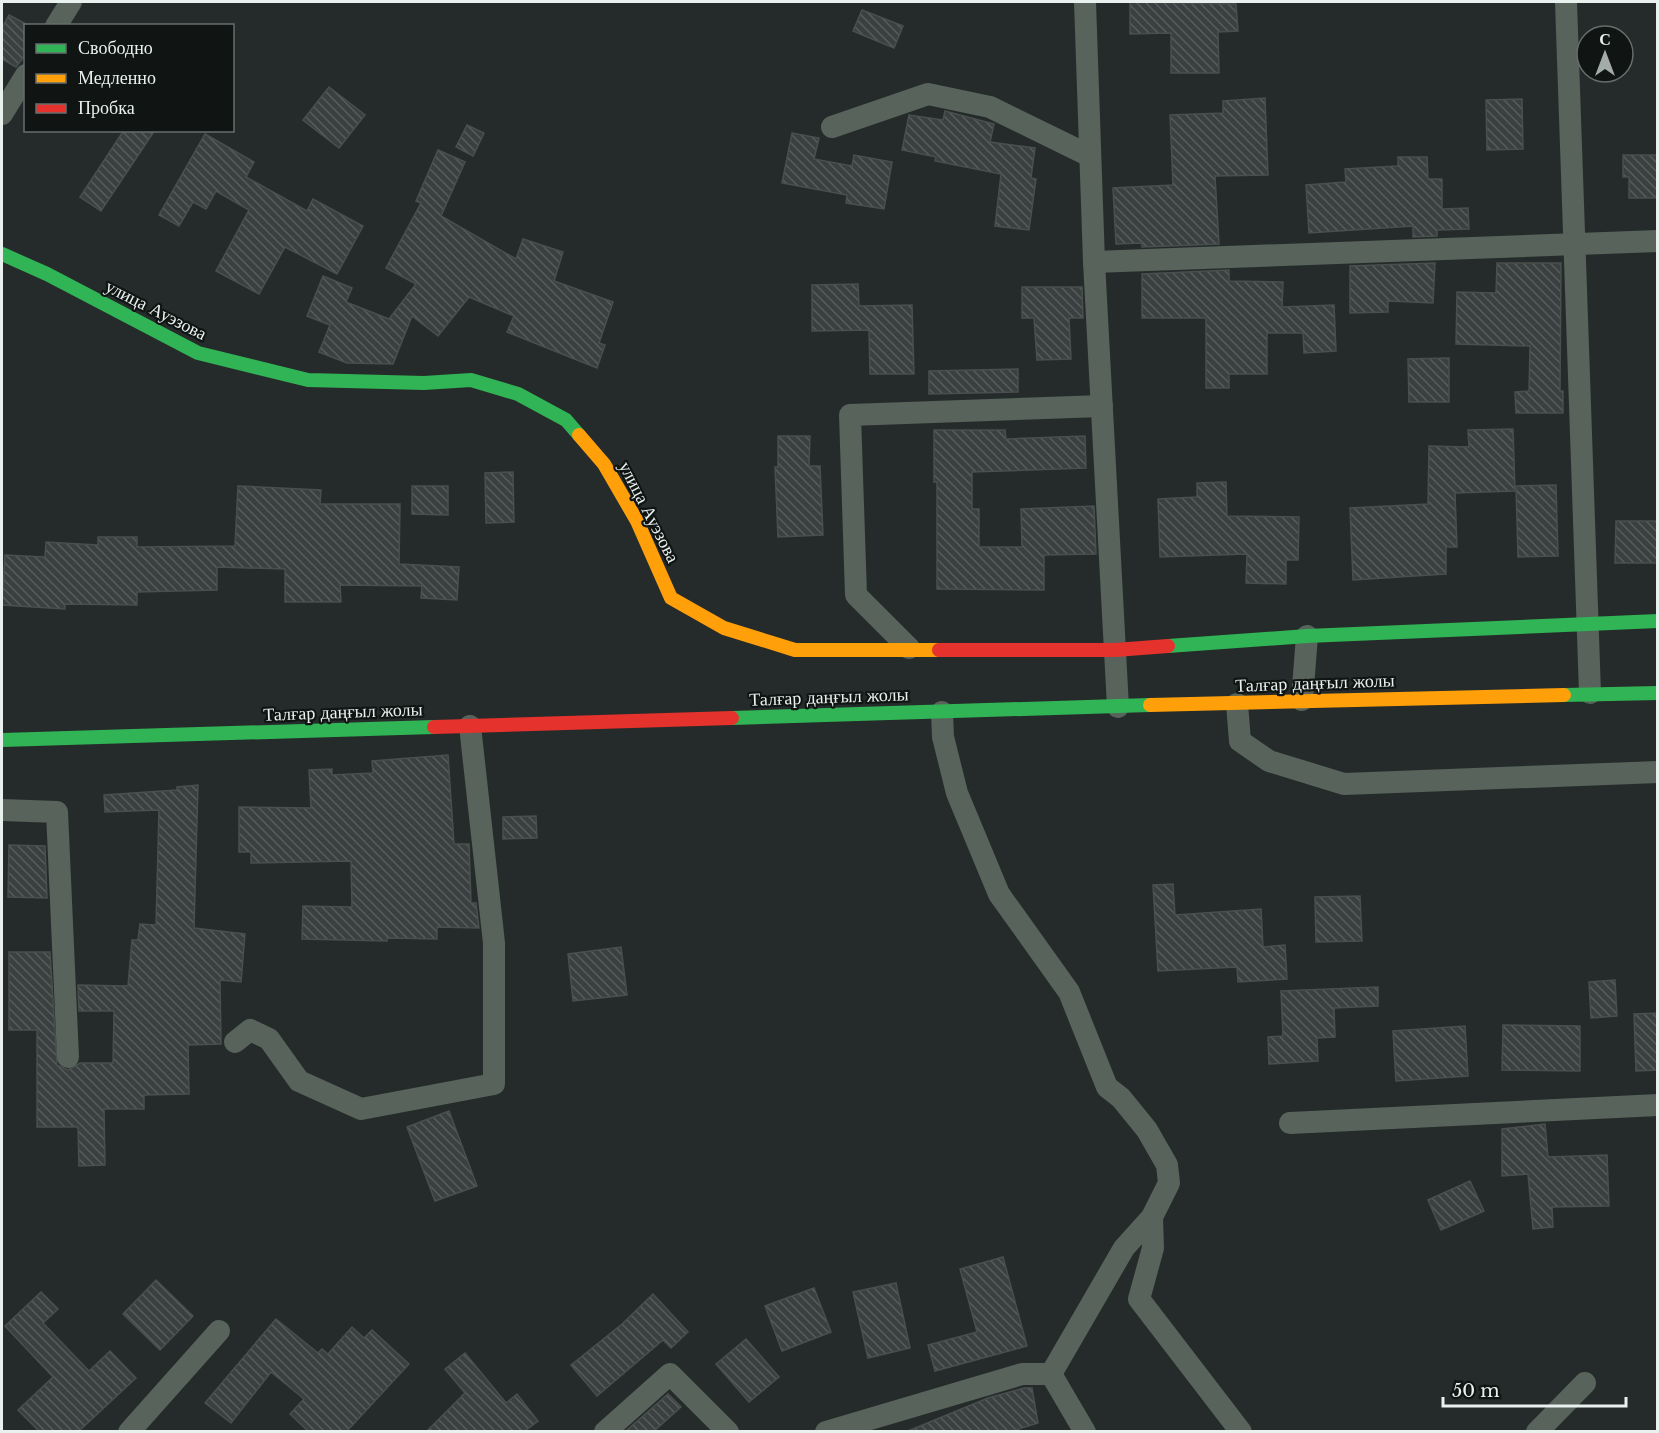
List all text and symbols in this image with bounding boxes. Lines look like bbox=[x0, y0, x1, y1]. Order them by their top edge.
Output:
legend bbox=[24, 24, 234, 132]
north arrow bbox=[1575, 24, 1635, 84]
text: С bbox=[1599, 29, 1611, 49]
text: Свободно bbox=[78, 37, 153, 59]
text: Медленно bbox=[78, 67, 156, 89]
text: Пробка bbox=[78, 97, 135, 119]
street label: улица Ауэзова bbox=[102, 275, 210, 345]
street label: улица Ауэзова bbox=[614, 458, 684, 566]
street label: Талғар даңғыл жолы bbox=[1235, 669, 1395, 697]
street label: Талғар даңғыл жолы bbox=[749, 683, 909, 711]
street label: Талғар даңғыл жолы bbox=[263, 698, 423, 726]
scale bar bbox=[1443, 1370, 1626, 1408]
text: 50 m bbox=[1452, 1380, 1500, 1402]

